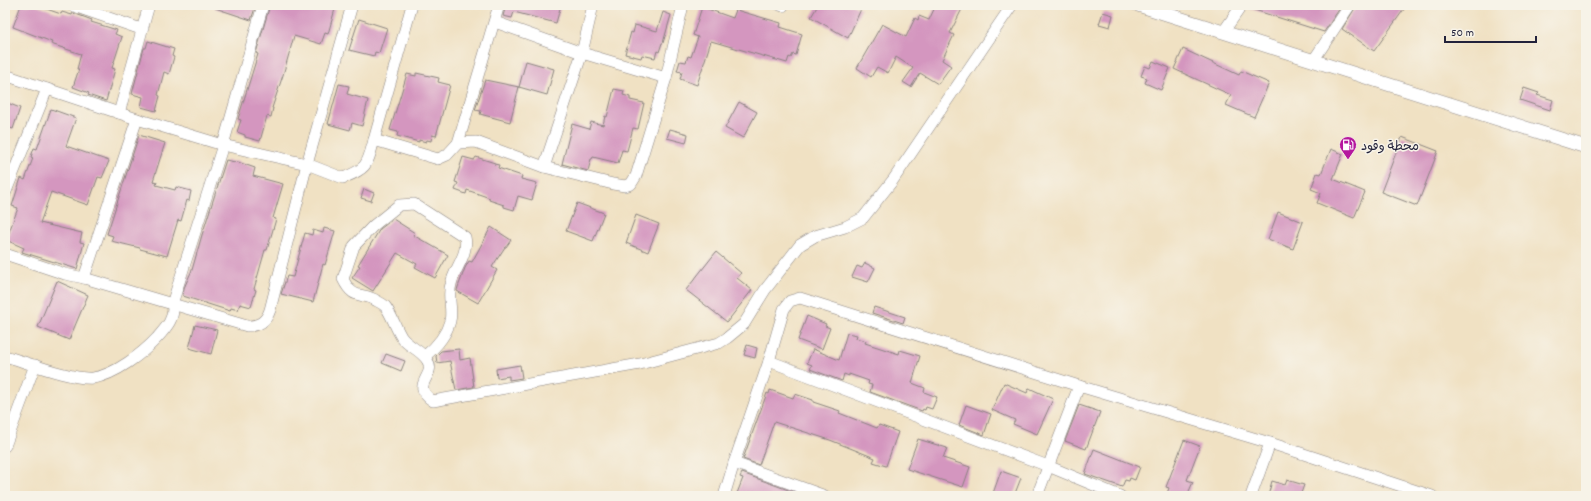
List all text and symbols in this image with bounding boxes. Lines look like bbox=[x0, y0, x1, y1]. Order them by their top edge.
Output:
scale bar bbox=[1445, 18, 1536, 44]
text: 50 m bbox=[1451, 25, 1474, 42]
fuel station icon: محطة وقود bbox=[1338, 135, 1358, 160]
place label: محطة وقود bbox=[1361, 138, 1419, 157]

